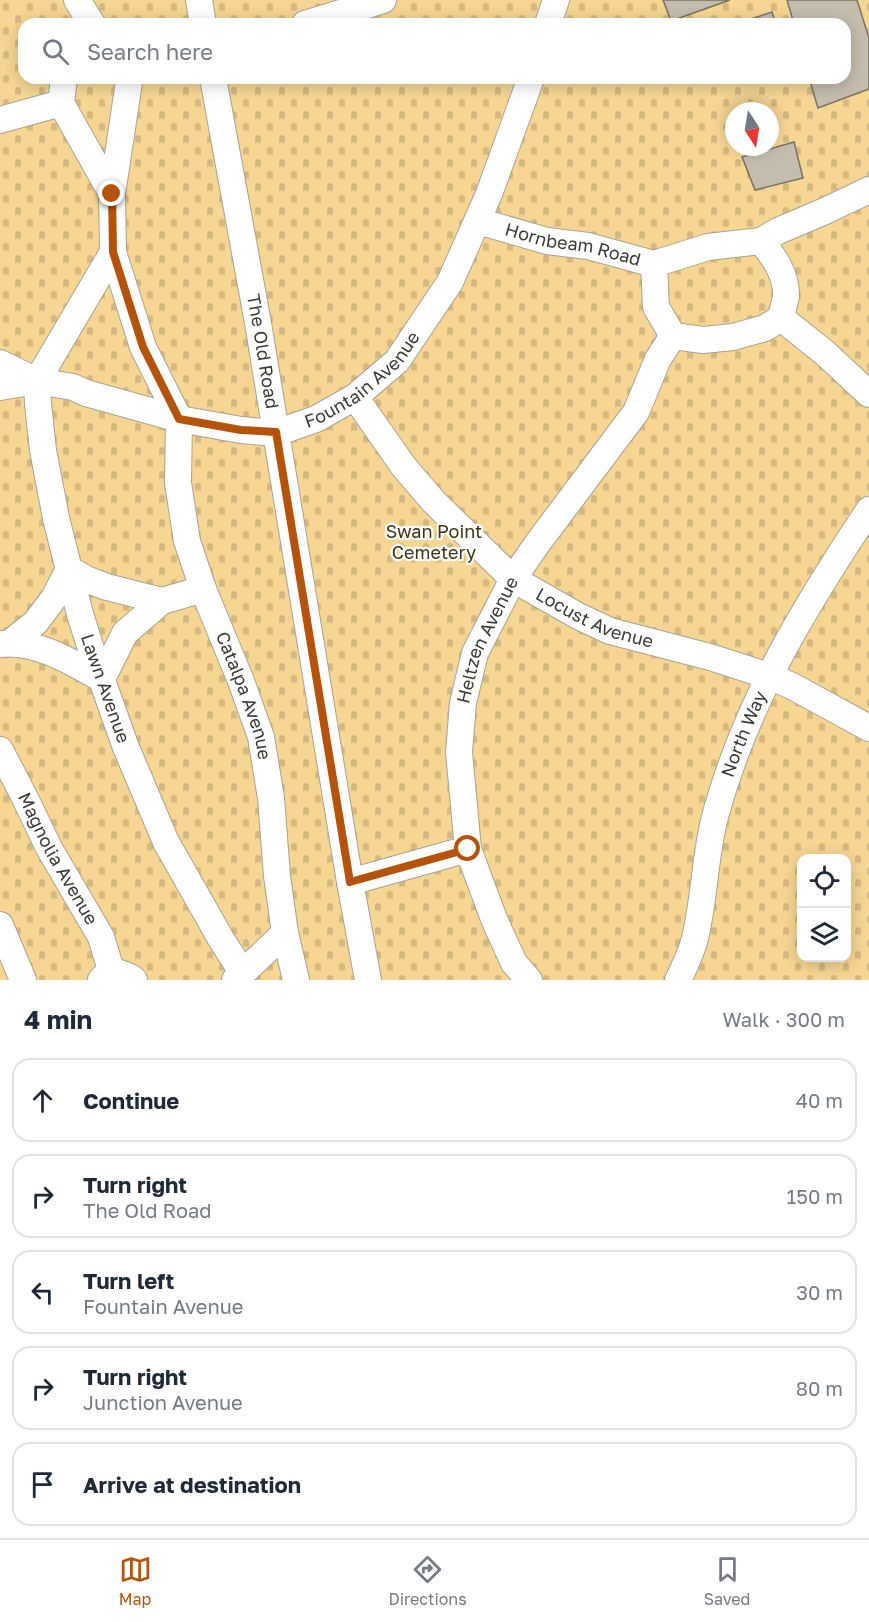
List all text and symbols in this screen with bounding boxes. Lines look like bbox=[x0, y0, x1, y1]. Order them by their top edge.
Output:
search box bbox=[18, 18, 851, 84]
icon: search bbox=[39, 35, 72, 68]
text: Search here bbox=[87, 38, 213, 65]
north arrow bbox=[725, 102, 779, 156]
route end bbox=[98, 180, 124, 206]
street label: Hornbeam Road bbox=[503, 217, 644, 270]
street label: The Old Road bbox=[243, 292, 284, 410]
street label: Fountain Avenue bbox=[301, 327, 424, 432]
park label: Swan Point Cemetery bbox=[386, 520, 482, 563]
street label: Heltzen Avenue bbox=[451, 573, 522, 706]
street label: Locust Avenue bbox=[532, 582, 656, 652]
street label: Catalpa Avenue bbox=[212, 628, 277, 761]
street label: Lawn Avenue bbox=[77, 631, 135, 746]
street label: North Way bbox=[716, 687, 771, 780]
street label: Magnolia Avenue bbox=[14, 788, 103, 928]
route start bbox=[454, 835, 480, 861]
map controls bbox=[797, 854, 851, 962]
button: locate bbox=[797, 854, 851, 908]
button: layers bbox=[797, 908, 851, 962]
text: 4 min bbox=[24, 1004, 92, 1035]
text: Walk · 300 m bbox=[722, 1007, 845, 1031]
icon: ahead bbox=[26, 1084, 59, 1117]
text: Continue bbox=[83, 1087, 179, 1114]
text: 40 m bbox=[796, 1088, 843, 1112]
text: Turn right bbox=[83, 1171, 187, 1198]
icon: right bbox=[26, 1180, 59, 1213]
text: 150 m bbox=[787, 1184, 843, 1208]
text: The Old Road bbox=[83, 1198, 212, 1222]
text: Turn left bbox=[83, 1267, 174, 1294]
icon: left bbox=[26, 1276, 59, 1309]
text: 30 m bbox=[796, 1280, 843, 1304]
text: Fountain Avenue bbox=[83, 1294, 243, 1318]
text: Turn right bbox=[83, 1363, 187, 1390]
icon: right bbox=[26, 1372, 59, 1405]
text: 80 m bbox=[796, 1376, 843, 1400]
text: Junction Avenue bbox=[83, 1390, 243, 1414]
icon: arrive bbox=[26, 1468, 59, 1501]
text: Arrive at destination bbox=[83, 1471, 301, 1498]
tab: Map bbox=[119, 1553, 152, 1609]
tab: Directions bbox=[389, 1553, 467, 1609]
tab: Saved bbox=[704, 1553, 750, 1609]

